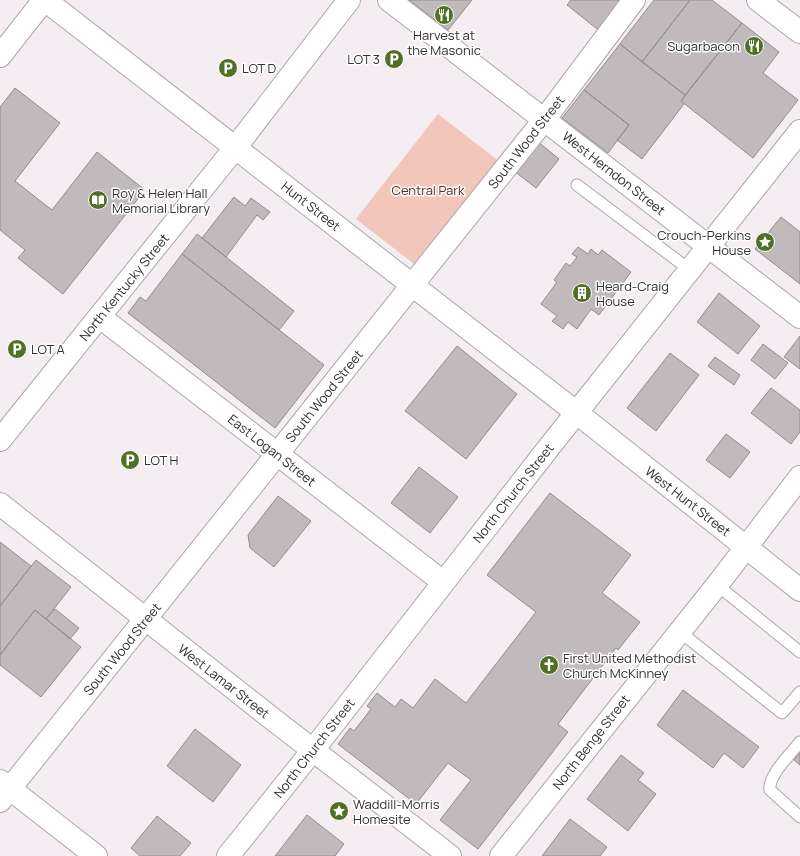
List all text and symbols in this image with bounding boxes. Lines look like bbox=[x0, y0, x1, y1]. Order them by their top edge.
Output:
restaurant icon: Harvest at the Masonic bbox=[433, 4, 455, 26]
place label: Harvest at the Masonic bbox=[407, 26, 481, 59]
restaurant icon: Sugarbacon bbox=[743, 35, 765, 57]
place label: Sugarbacon bbox=[667, 37, 740, 55]
parking icon: LOT 3 bbox=[383, 48, 405, 70]
place label: LOT 3 bbox=[347, 50, 380, 68]
parking icon: LOT D bbox=[217, 57, 239, 79]
place label: LOT D bbox=[242, 59, 276, 77]
street label: South Wood Street bbox=[484, 91, 568, 193]
street label: West Herndon Street bbox=[559, 127, 669, 219]
street label: Hunt Street bbox=[278, 177, 344, 235]
park label: Central Park bbox=[392, 181, 465, 199]
place label: Roy & Helen Hall Memorial Library bbox=[112, 184, 210, 217]
library icon: Roy & Helen Hall Memorial Library bbox=[87, 189, 109, 211]
place label: Crouch-Perkins House bbox=[657, 226, 751, 259]
street label: North Kentucky Street bbox=[75, 230, 173, 344]
place icon: Crouch-Perkins House bbox=[754, 231, 776, 253]
place label: Heard-Craig House bbox=[596, 277, 669, 310]
building icon: Heard-Craig House bbox=[571, 282, 593, 304]
parking icon: LOT A bbox=[6, 338, 28, 360]
place label: LOT A bbox=[31, 340, 65, 358]
street label: South Wood Street bbox=[281, 346, 367, 446]
street label: East Logan Street bbox=[224, 410, 320, 490]
street label: North Church Street bbox=[468, 439, 558, 547]
parking icon: LOT H bbox=[119, 449, 141, 471]
place label: LOT H bbox=[144, 451, 178, 469]
street label: West Hunt Street bbox=[642, 462, 734, 540]
street label: South Wood Street bbox=[79, 599, 165, 699]
street label: West Lamar Street bbox=[175, 640, 273, 722]
place label: First United Methodist Church McKinney bbox=[563, 649, 696, 682]
church icon: First United Methodist Church McKinney bbox=[538, 654, 560, 676]
street label: North Benge Street bbox=[548, 691, 634, 793]
street label: North Church Street bbox=[269, 694, 359, 802]
place label: Waddill-Morris Homesite bbox=[353, 795, 440, 828]
place icon: Waddill-Morris Homesite bbox=[328, 800, 350, 822]

